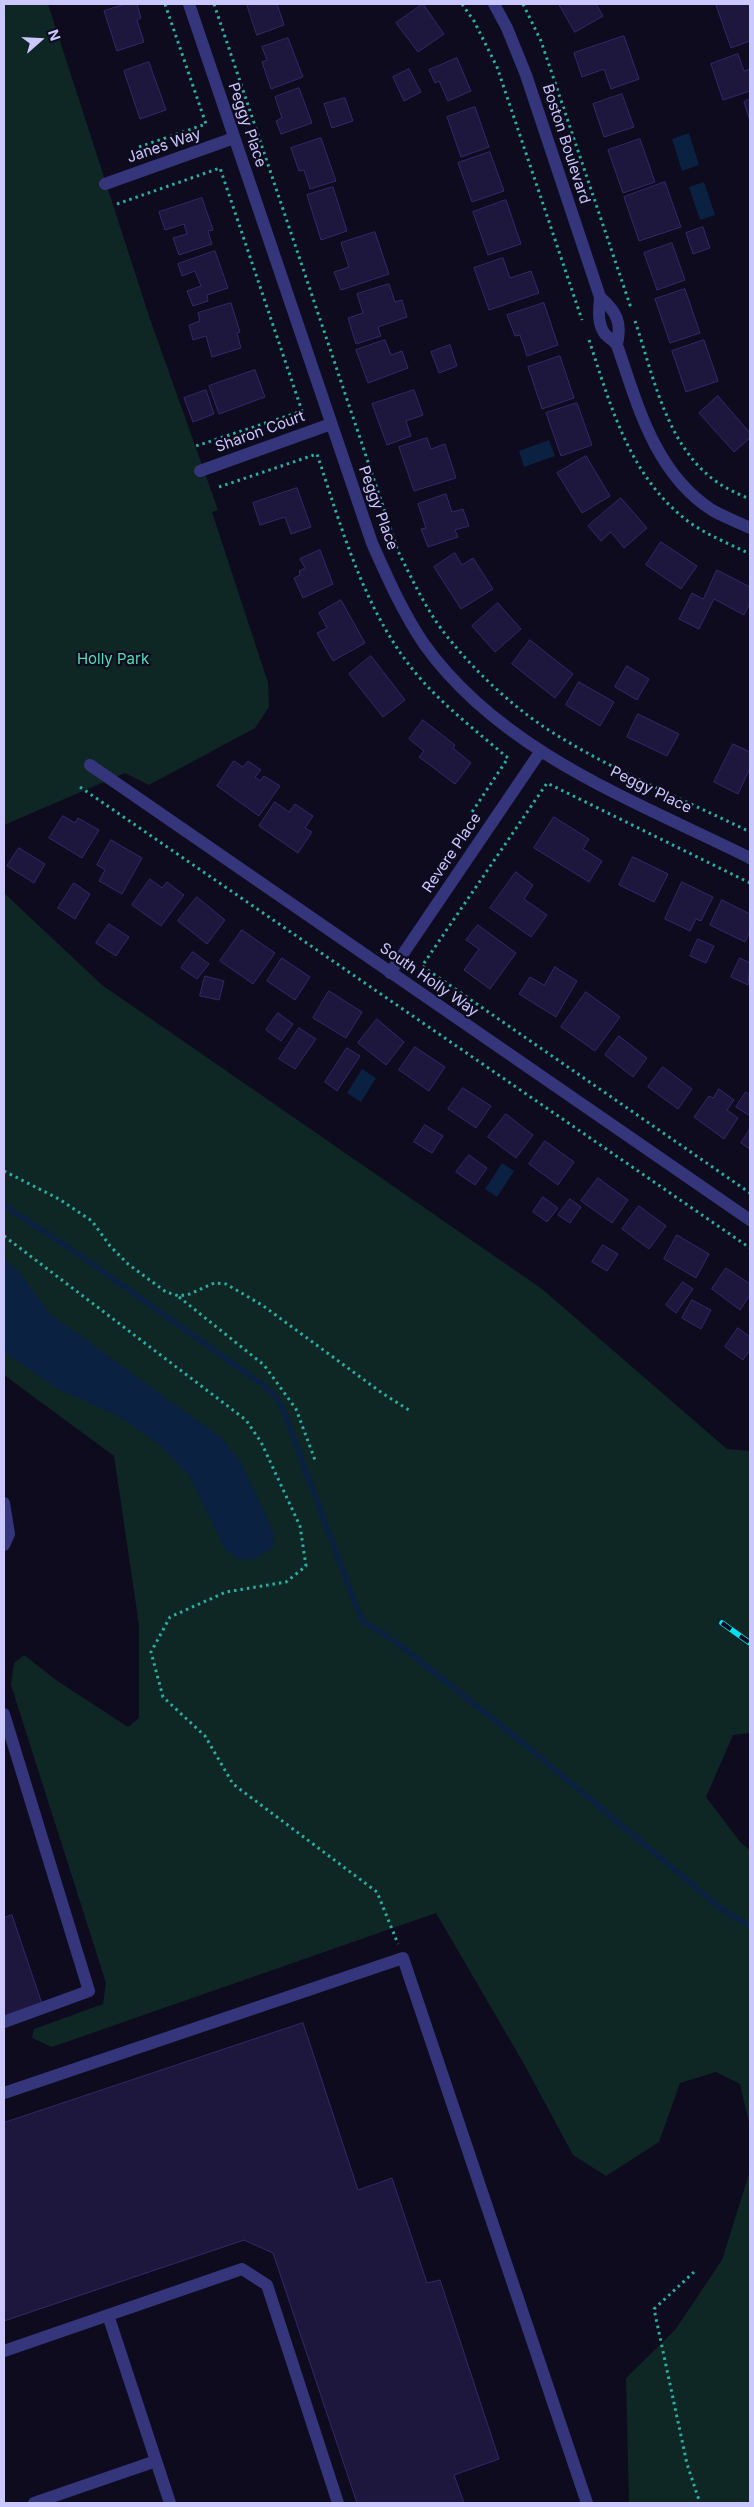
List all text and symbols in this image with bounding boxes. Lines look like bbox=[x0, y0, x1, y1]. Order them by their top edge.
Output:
north arrow bbox=[15, 15, 65, 65]
text: N bbox=[45, 27, 64, 43]
street label: Peggy Place bbox=[224, 80, 270, 170]
street label: Boston Boulevard bbox=[538, 82, 594, 206]
street label: Janes Way bbox=[124, 125, 204, 167]
street label: Sharon Court bbox=[213, 407, 307, 457]
street label: Peggy Place bbox=[354, 463, 402, 553]
park label: Holly Park bbox=[77, 650, 149, 668]
street label: Peggy Place bbox=[607, 763, 695, 817]
street label: Revere Place bbox=[419, 810, 485, 896]
street label: South Holly Way bbox=[376, 939, 482, 1021]

